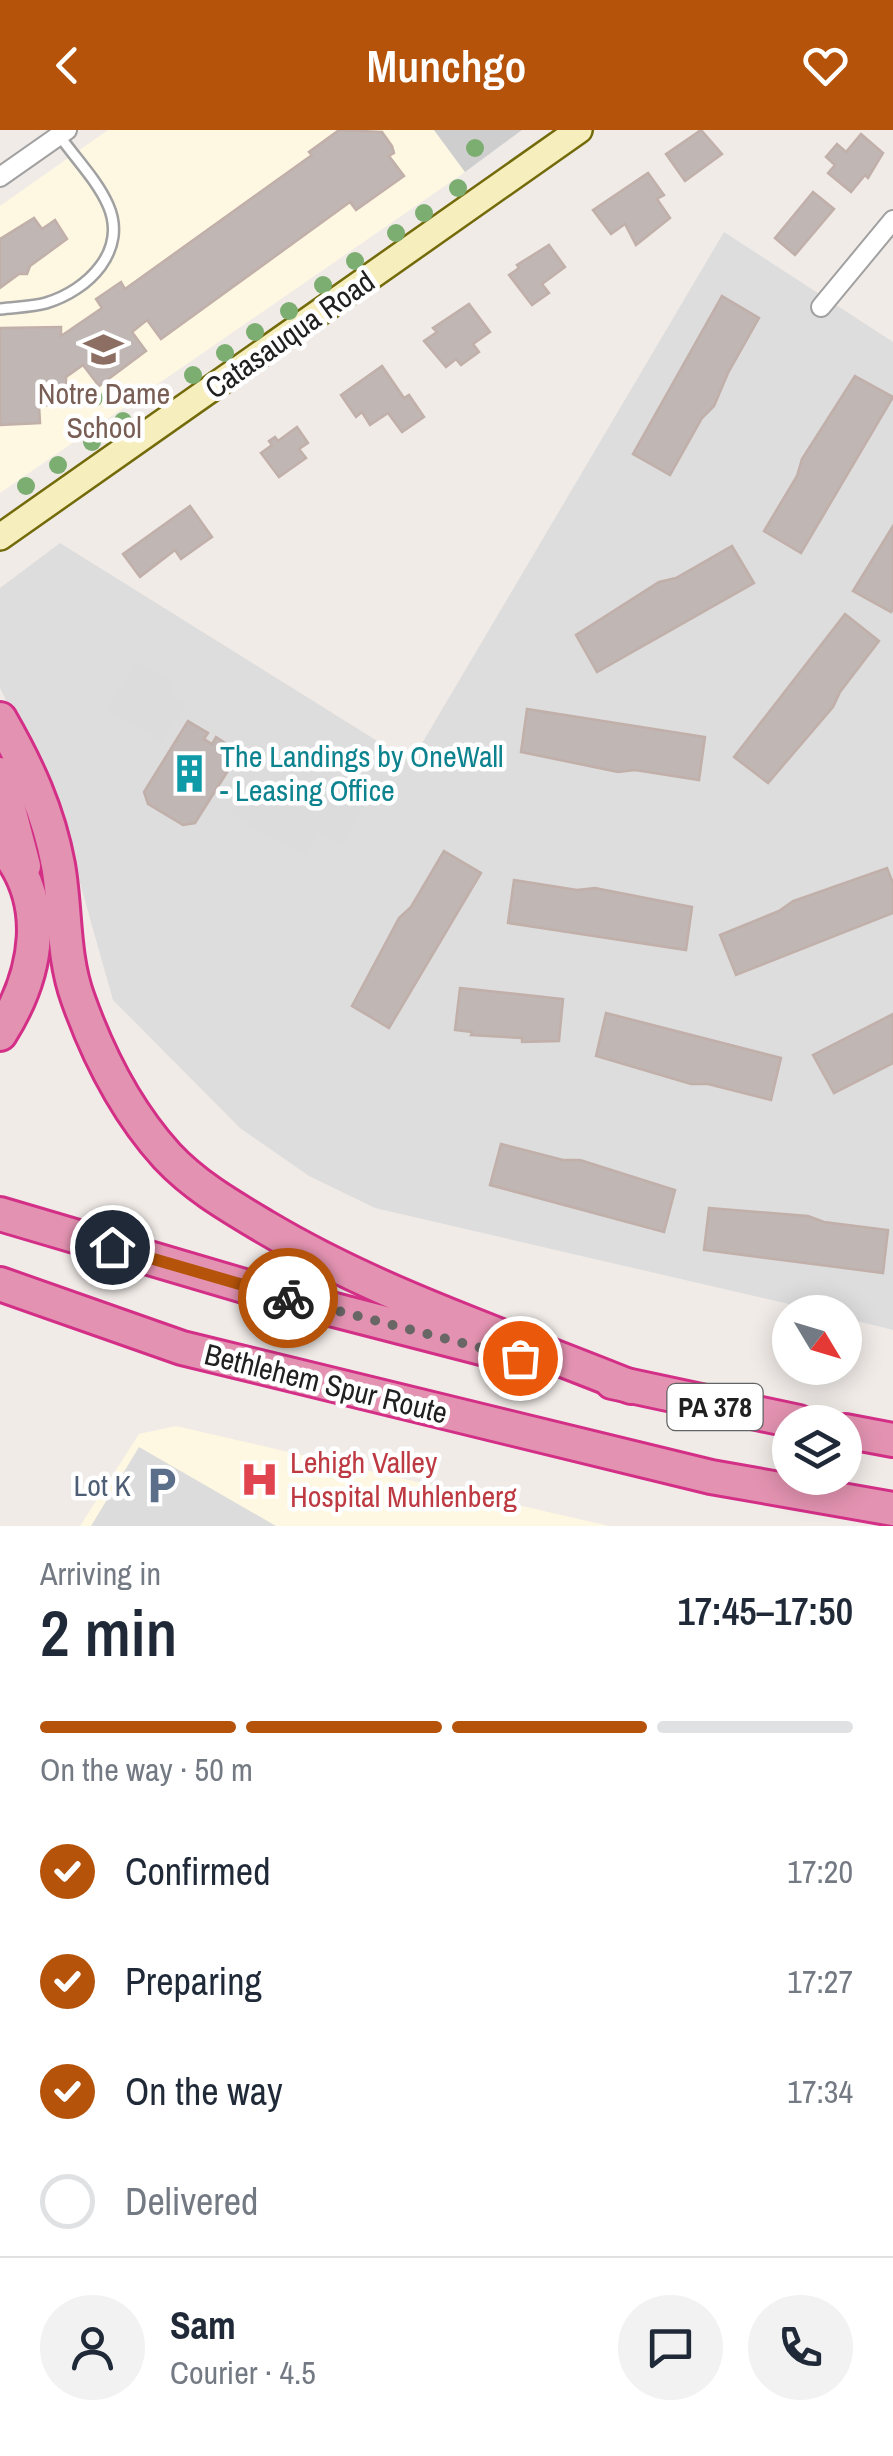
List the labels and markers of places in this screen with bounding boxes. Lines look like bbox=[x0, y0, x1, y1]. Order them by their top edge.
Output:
school or university icon: Notre Dame School bbox=[83, 329, 125, 371]
place label: Notre Dame School bbox=[38, 373, 170, 447]
place label: The Landings by OneWall - Leasing Office bbox=[220, 736, 504, 810]
building icon: The Landings by OneWall - Leasing Office bbox=[169, 753, 211, 795]
pin bbox=[70, 1205, 155, 1290]
pin bbox=[478, 1316, 563, 1401]
place label: Lehigh Valley Hospital Muhlenberg bbox=[290, 1442, 517, 1516]
hospital icon: Lehigh Valley Hospital Muhlenberg bbox=[239, 1459, 281, 1501]
place label: Lot K bbox=[74, 1465, 132, 1505]
parking icon: Lot K bbox=[140, 1465, 182, 1507]

